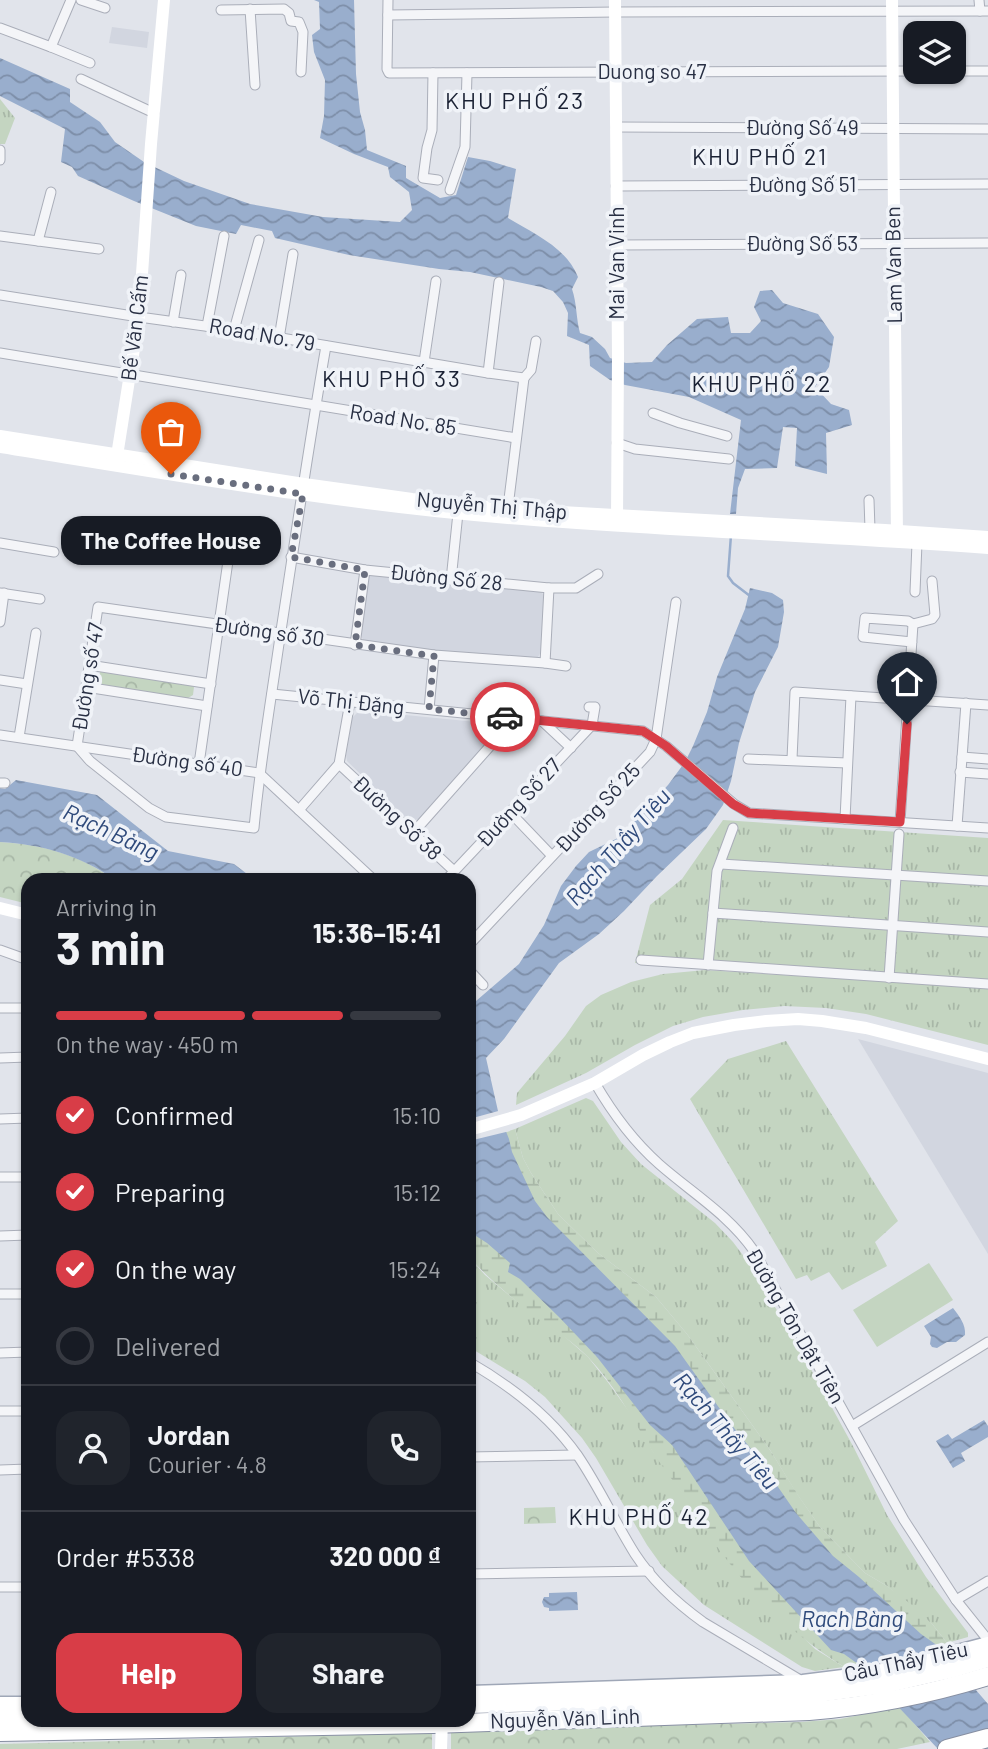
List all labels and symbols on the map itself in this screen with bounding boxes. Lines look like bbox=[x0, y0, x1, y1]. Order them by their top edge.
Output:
street label: Duong so 47 bbox=[598, 58, 706, 83]
district label: KHU PHỐ 23 bbox=[445, 86, 585, 114]
street label: Đường Số 49 bbox=[745, 114, 859, 139]
district label: KHU PHỐ 21 bbox=[692, 142, 828, 170]
street label: Đường Số 51 bbox=[748, 171, 856, 196]
street label: Mai Van Vinh bbox=[603, 206, 628, 320]
street label: Lam Van Ben bbox=[879, 206, 906, 324]
street label: Đường Số 53 bbox=[746, 230, 858, 255]
street label: Bế Văn Cấm bbox=[115, 273, 152, 382]
street label: Road No. 79 bbox=[207, 312, 317, 355]
district label: KHU PHỐ 33 bbox=[322, 364, 462, 392]
district label: KHU PHỐ 22 bbox=[692, 369, 832, 397]
street label: Road No. 85 bbox=[348, 398, 458, 439]
pin bbox=[141, 402, 201, 474]
street label: Nguyễn Thị Thập bbox=[416, 485, 568, 524]
callout: The Coffee House bbox=[61, 516, 281, 565]
street label: Đường Số 28 bbox=[389, 558, 504, 595]
street label: Đường số 30 bbox=[212, 610, 326, 651]
street label: Đường số 47 bbox=[66, 621, 107, 733]
pin bbox=[877, 652, 937, 724]
street label: Võ Thị Đặng bbox=[297, 682, 406, 719]
courier bbox=[470, 682, 540, 752]
street label: Đường số 40 bbox=[130, 740, 245, 781]
street label: Đường Số 27 bbox=[470, 752, 565, 852]
street label: Đường Số 25 bbox=[549, 757, 645, 857]
street label: Đường Số 38 bbox=[348, 769, 448, 865]
water label: Rạch Thầy Tiêu bbox=[559, 782, 676, 910]
water label: Rạch Bàng bbox=[59, 797, 164, 865]
street label: Đường Tôn Dật Tiên bbox=[742, 1243, 851, 1408]
water label: Rạch Thầy Tiêu bbox=[668, 1366, 785, 1494]
district label: KHU PHỐ 42 bbox=[568, 1502, 710, 1530]
water label: Rạch Bàng bbox=[801, 1604, 903, 1632]
street label: Cầu Thầy Tiêu bbox=[842, 1635, 970, 1686]
street label: Nguyễn Văn Linh bbox=[489, 1702, 640, 1733]

